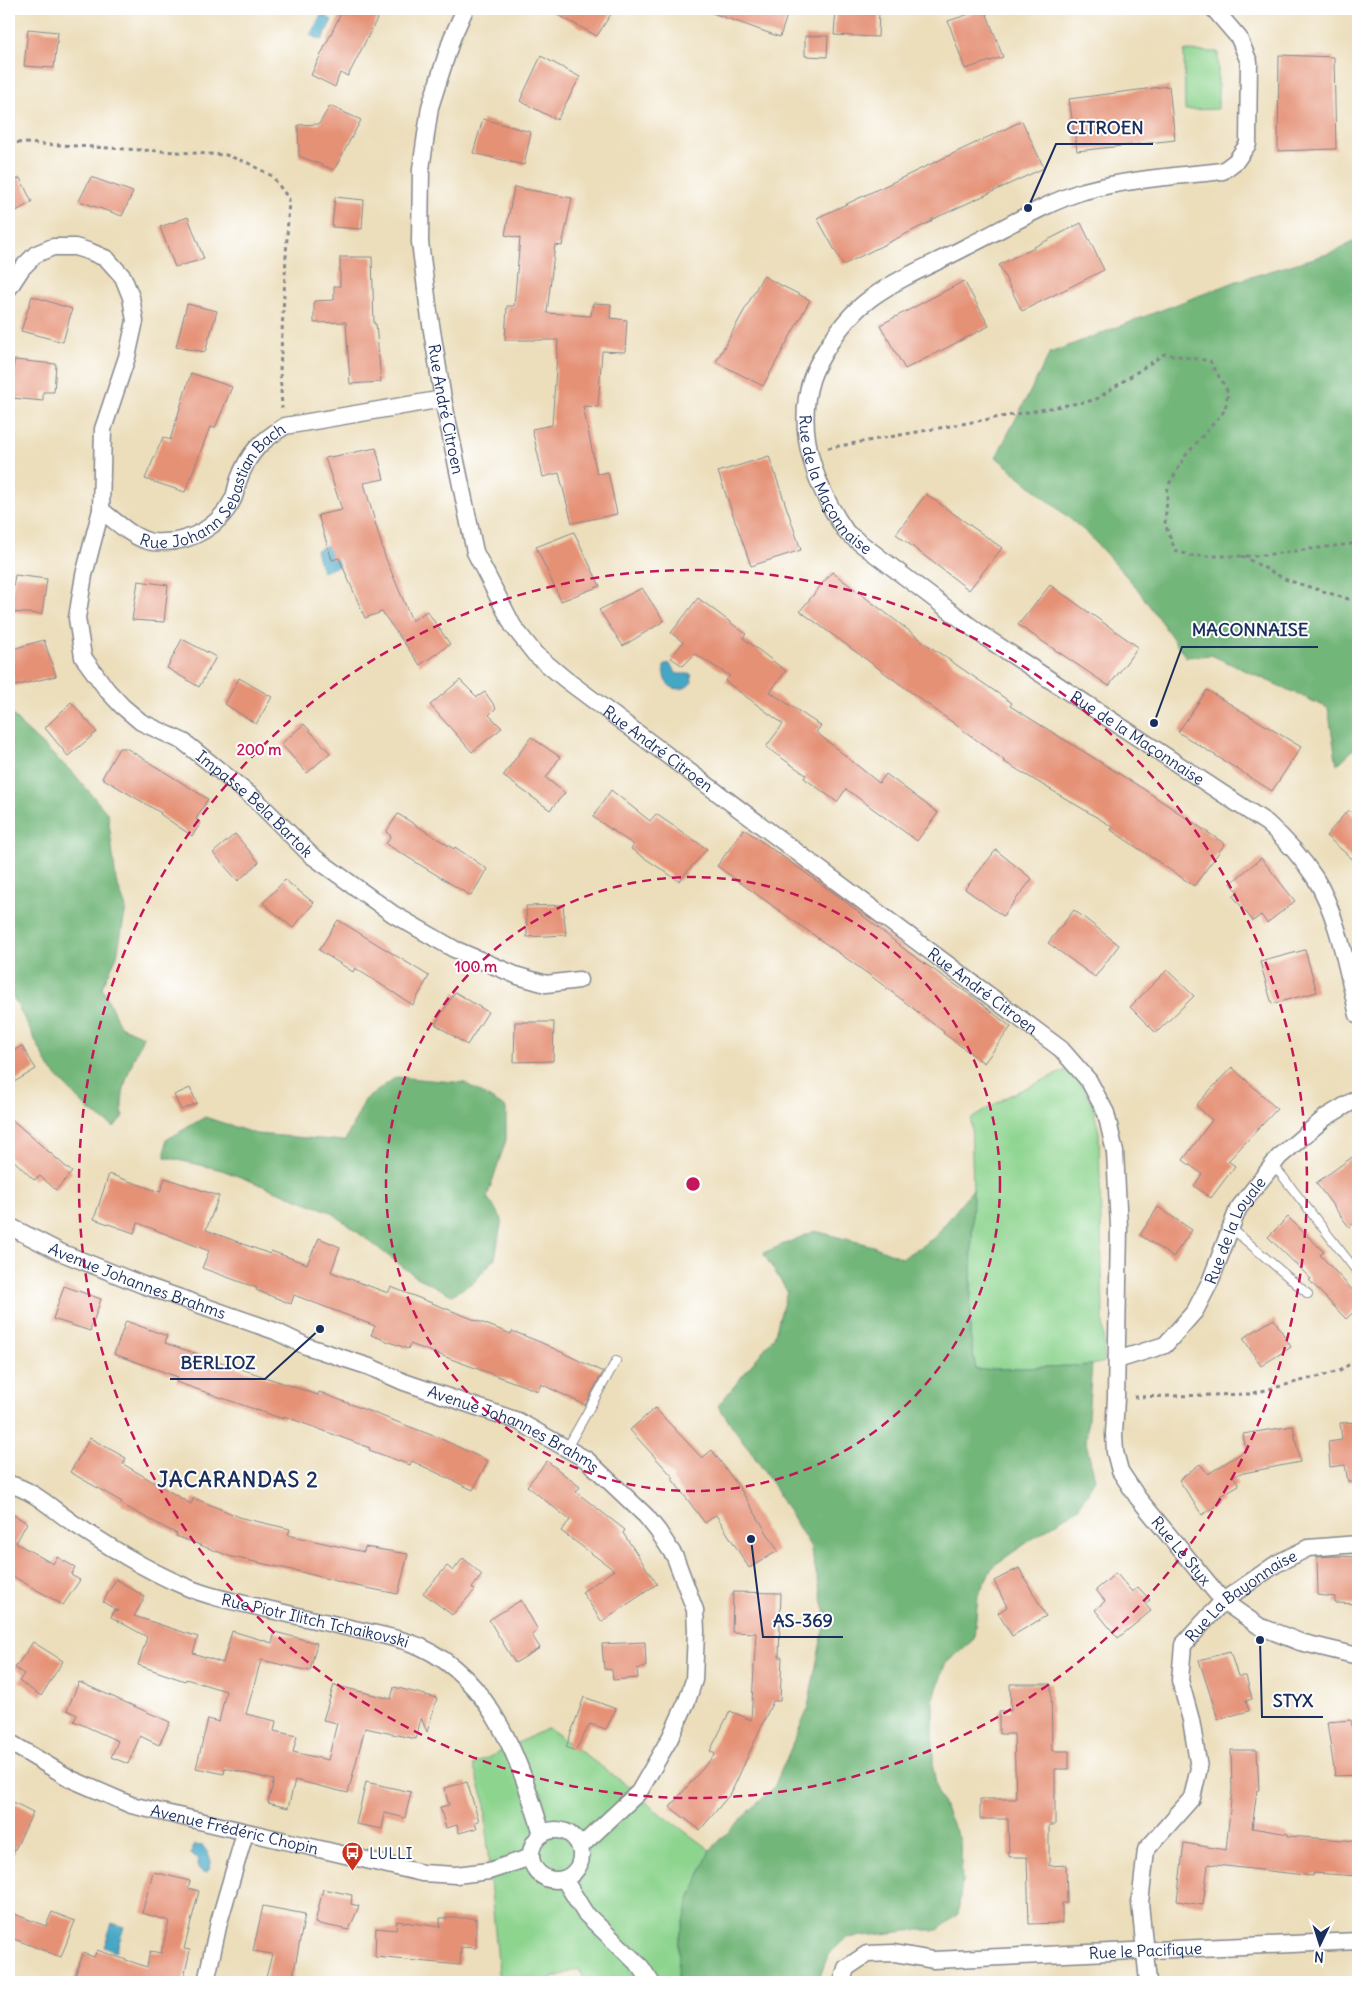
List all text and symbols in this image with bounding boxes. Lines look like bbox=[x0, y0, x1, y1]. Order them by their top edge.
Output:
callout: CITROEN bbox=[1056, 111, 1153, 144]
text: CITROEN bbox=[1066, 116, 1144, 139]
street label: Rue André Citroen bbox=[424, 343, 468, 476]
street label: Rue de la Maçonnaise bbox=[795, 415, 876, 558]
street label: Rue Johann Sebastian Bach bbox=[137, 419, 289, 552]
callout: MACONNAISE bbox=[1182, 614, 1318, 647]
text: MACONNAISE bbox=[1192, 618, 1309, 641]
street label: Rue de la Maçonnaise bbox=[1067, 686, 1208, 789]
street label: Rue André Citroen bbox=[599, 701, 717, 796]
text: 200 m bbox=[237, 740, 281, 759]
street label: Impasse Bela Bartok bbox=[192, 746, 317, 861]
street label: Rue André Citroen bbox=[924, 943, 1042, 1038]
text: 100 m bbox=[455, 957, 497, 976]
street label: Rue de la Loyale bbox=[1200, 1173, 1270, 1287]
centre of rings bbox=[684, 1175, 702, 1193]
street label: Avenue Johannes Brahms bbox=[46, 1238, 229, 1323]
callout: BERLIOZ bbox=[170, 1346, 265, 1379]
text: BERLIOZ bbox=[180, 1351, 256, 1374]
street label: Avenue Johannes Brahms bbox=[425, 1381, 604, 1477]
district label: JACARANDAS 2 bbox=[157, 1466, 319, 1493]
street label: Rue Le Styx bbox=[1147, 1512, 1216, 1589]
street label: Rue La Bayonnaise bbox=[1181, 1545, 1300, 1646]
street label: Rue Piotr Ilitch Tchaikovski bbox=[219, 1589, 412, 1652]
callout: AS-369 bbox=[763, 1604, 843, 1637]
text: AS-369 bbox=[773, 1609, 833, 1632]
callout: STYX bbox=[1262, 1684, 1323, 1717]
text: STYX bbox=[1273, 1689, 1314, 1712]
street label: Avenue Frédéric Chopin bbox=[149, 1800, 320, 1858]
bus stop icon: LULLI bbox=[341, 1841, 365, 1872]
place label: LULLI bbox=[369, 1843, 413, 1863]
north arrow bbox=[1294, 1918, 1344, 1968]
street label: Rue le Pacifique bbox=[1088, 1938, 1202, 1963]
text: N bbox=[1314, 1948, 1325, 1966]

